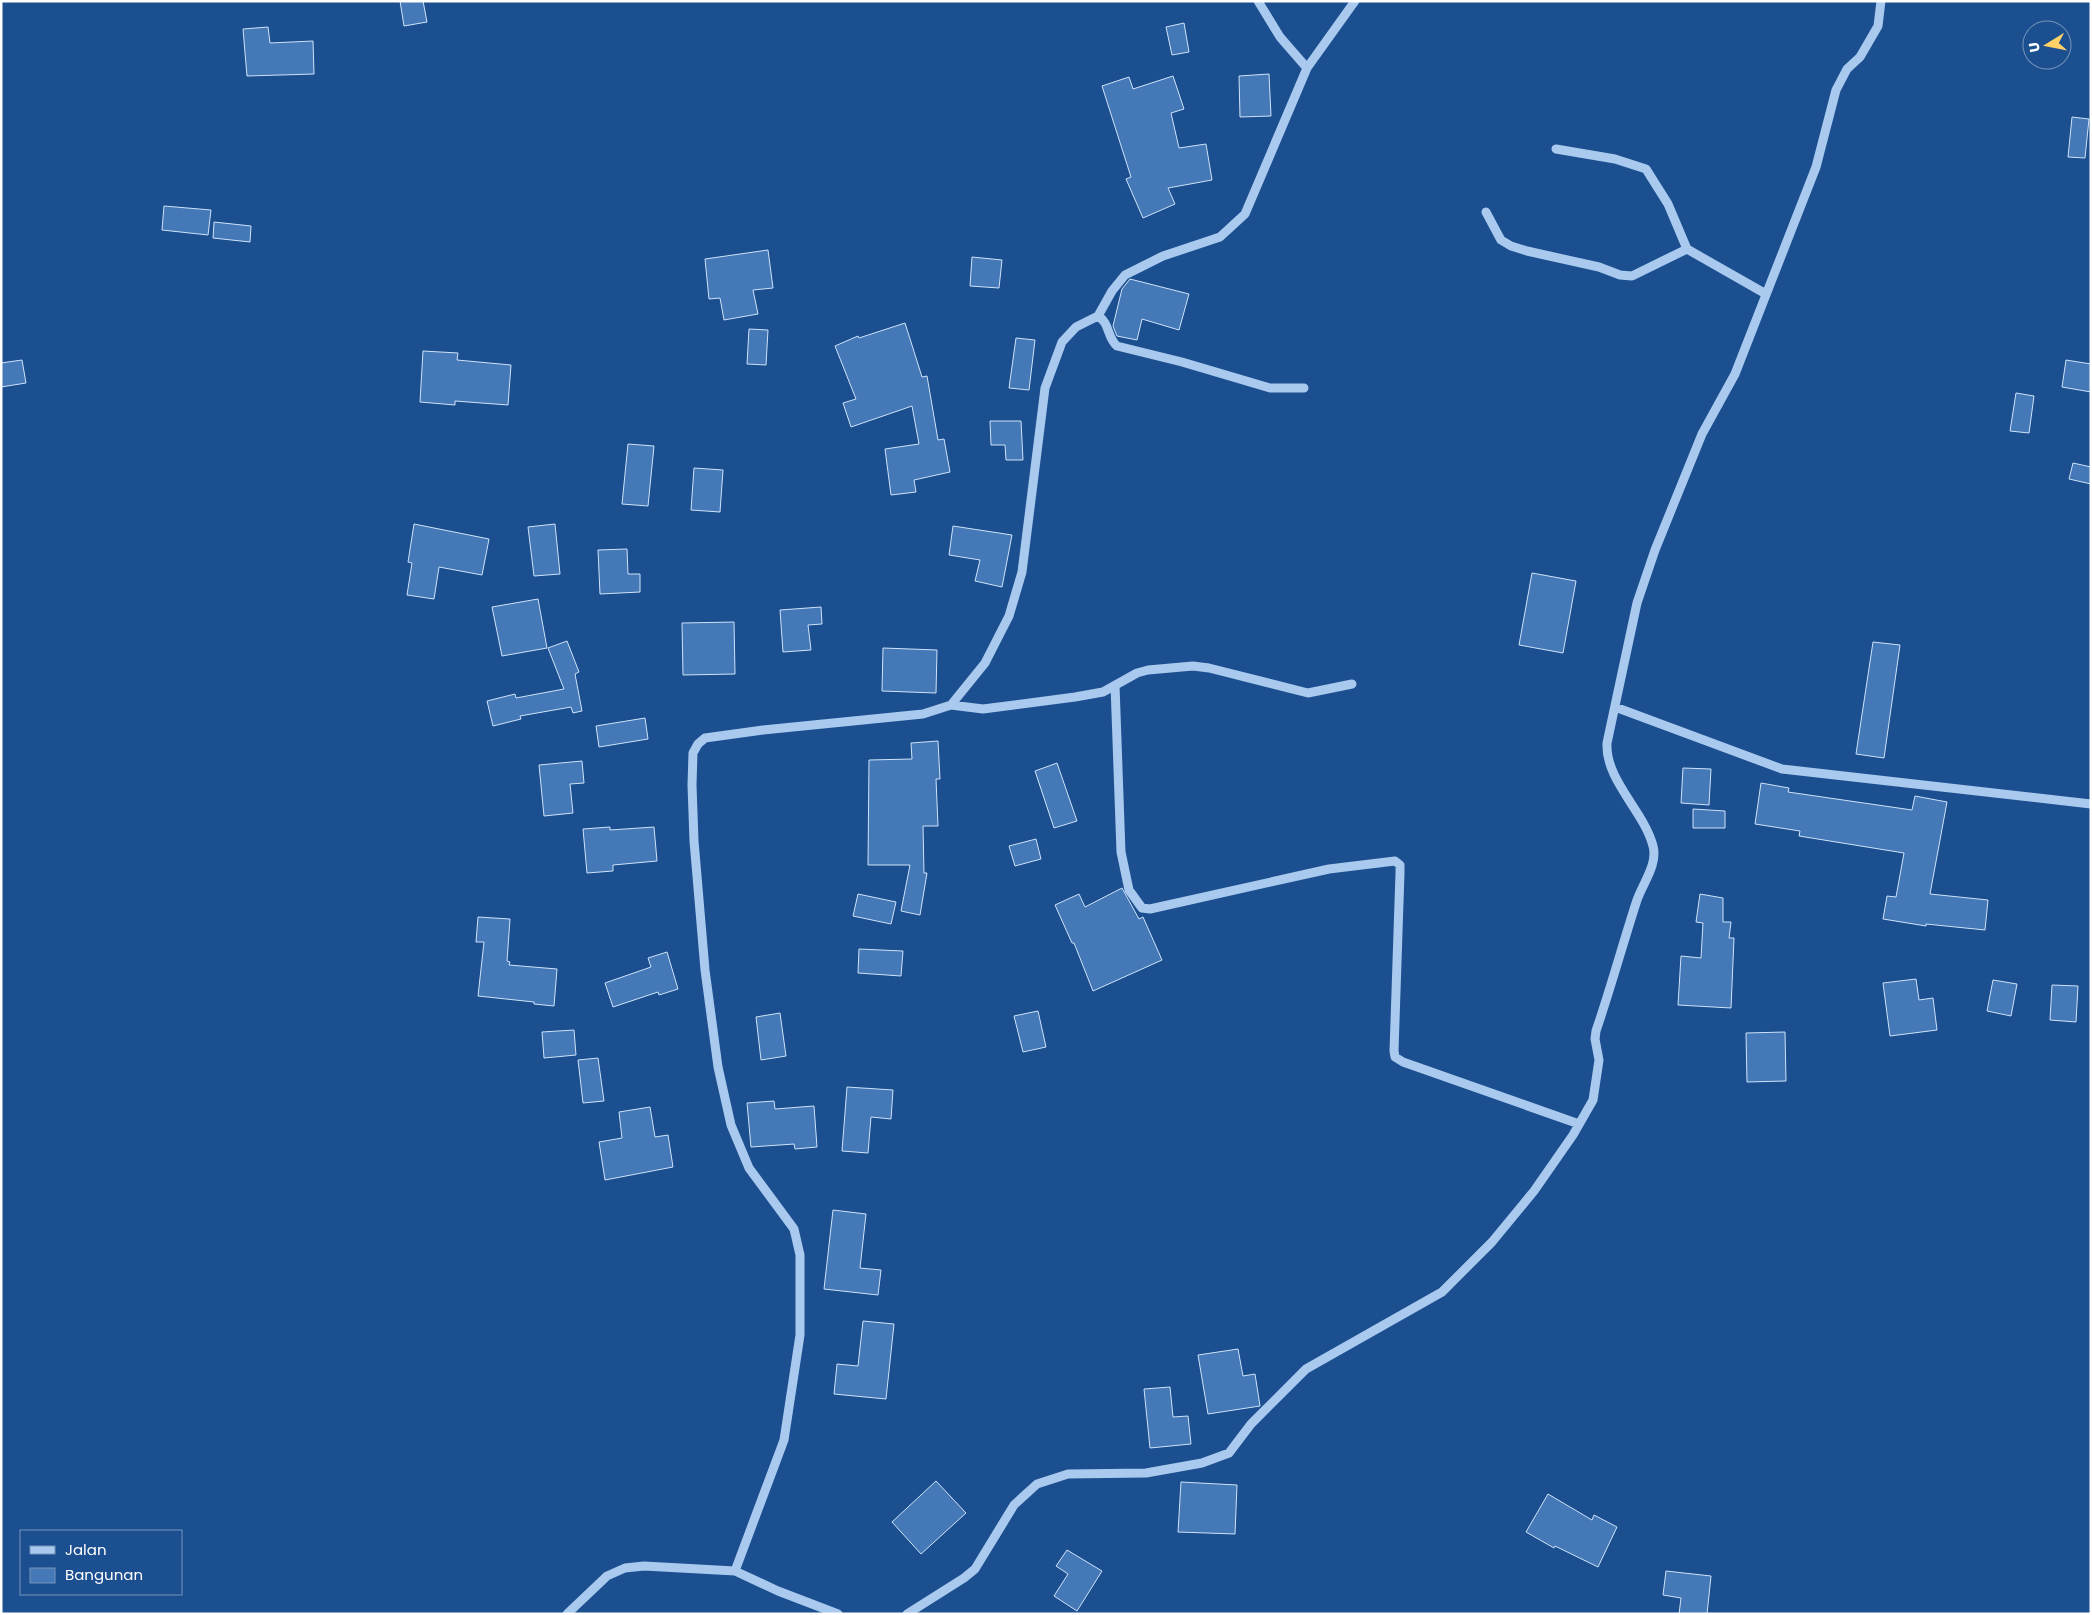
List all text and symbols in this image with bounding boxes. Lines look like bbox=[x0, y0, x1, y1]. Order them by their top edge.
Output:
north arrow bbox=[2022, 20, 2072, 70]
text: U bbox=[2023, 41, 2045, 54]
legend bbox=[20, 1530, 182, 1595]
text: Jalan bbox=[65, 1539, 107, 1560]
text: Bangunan bbox=[65, 1564, 143, 1585]

